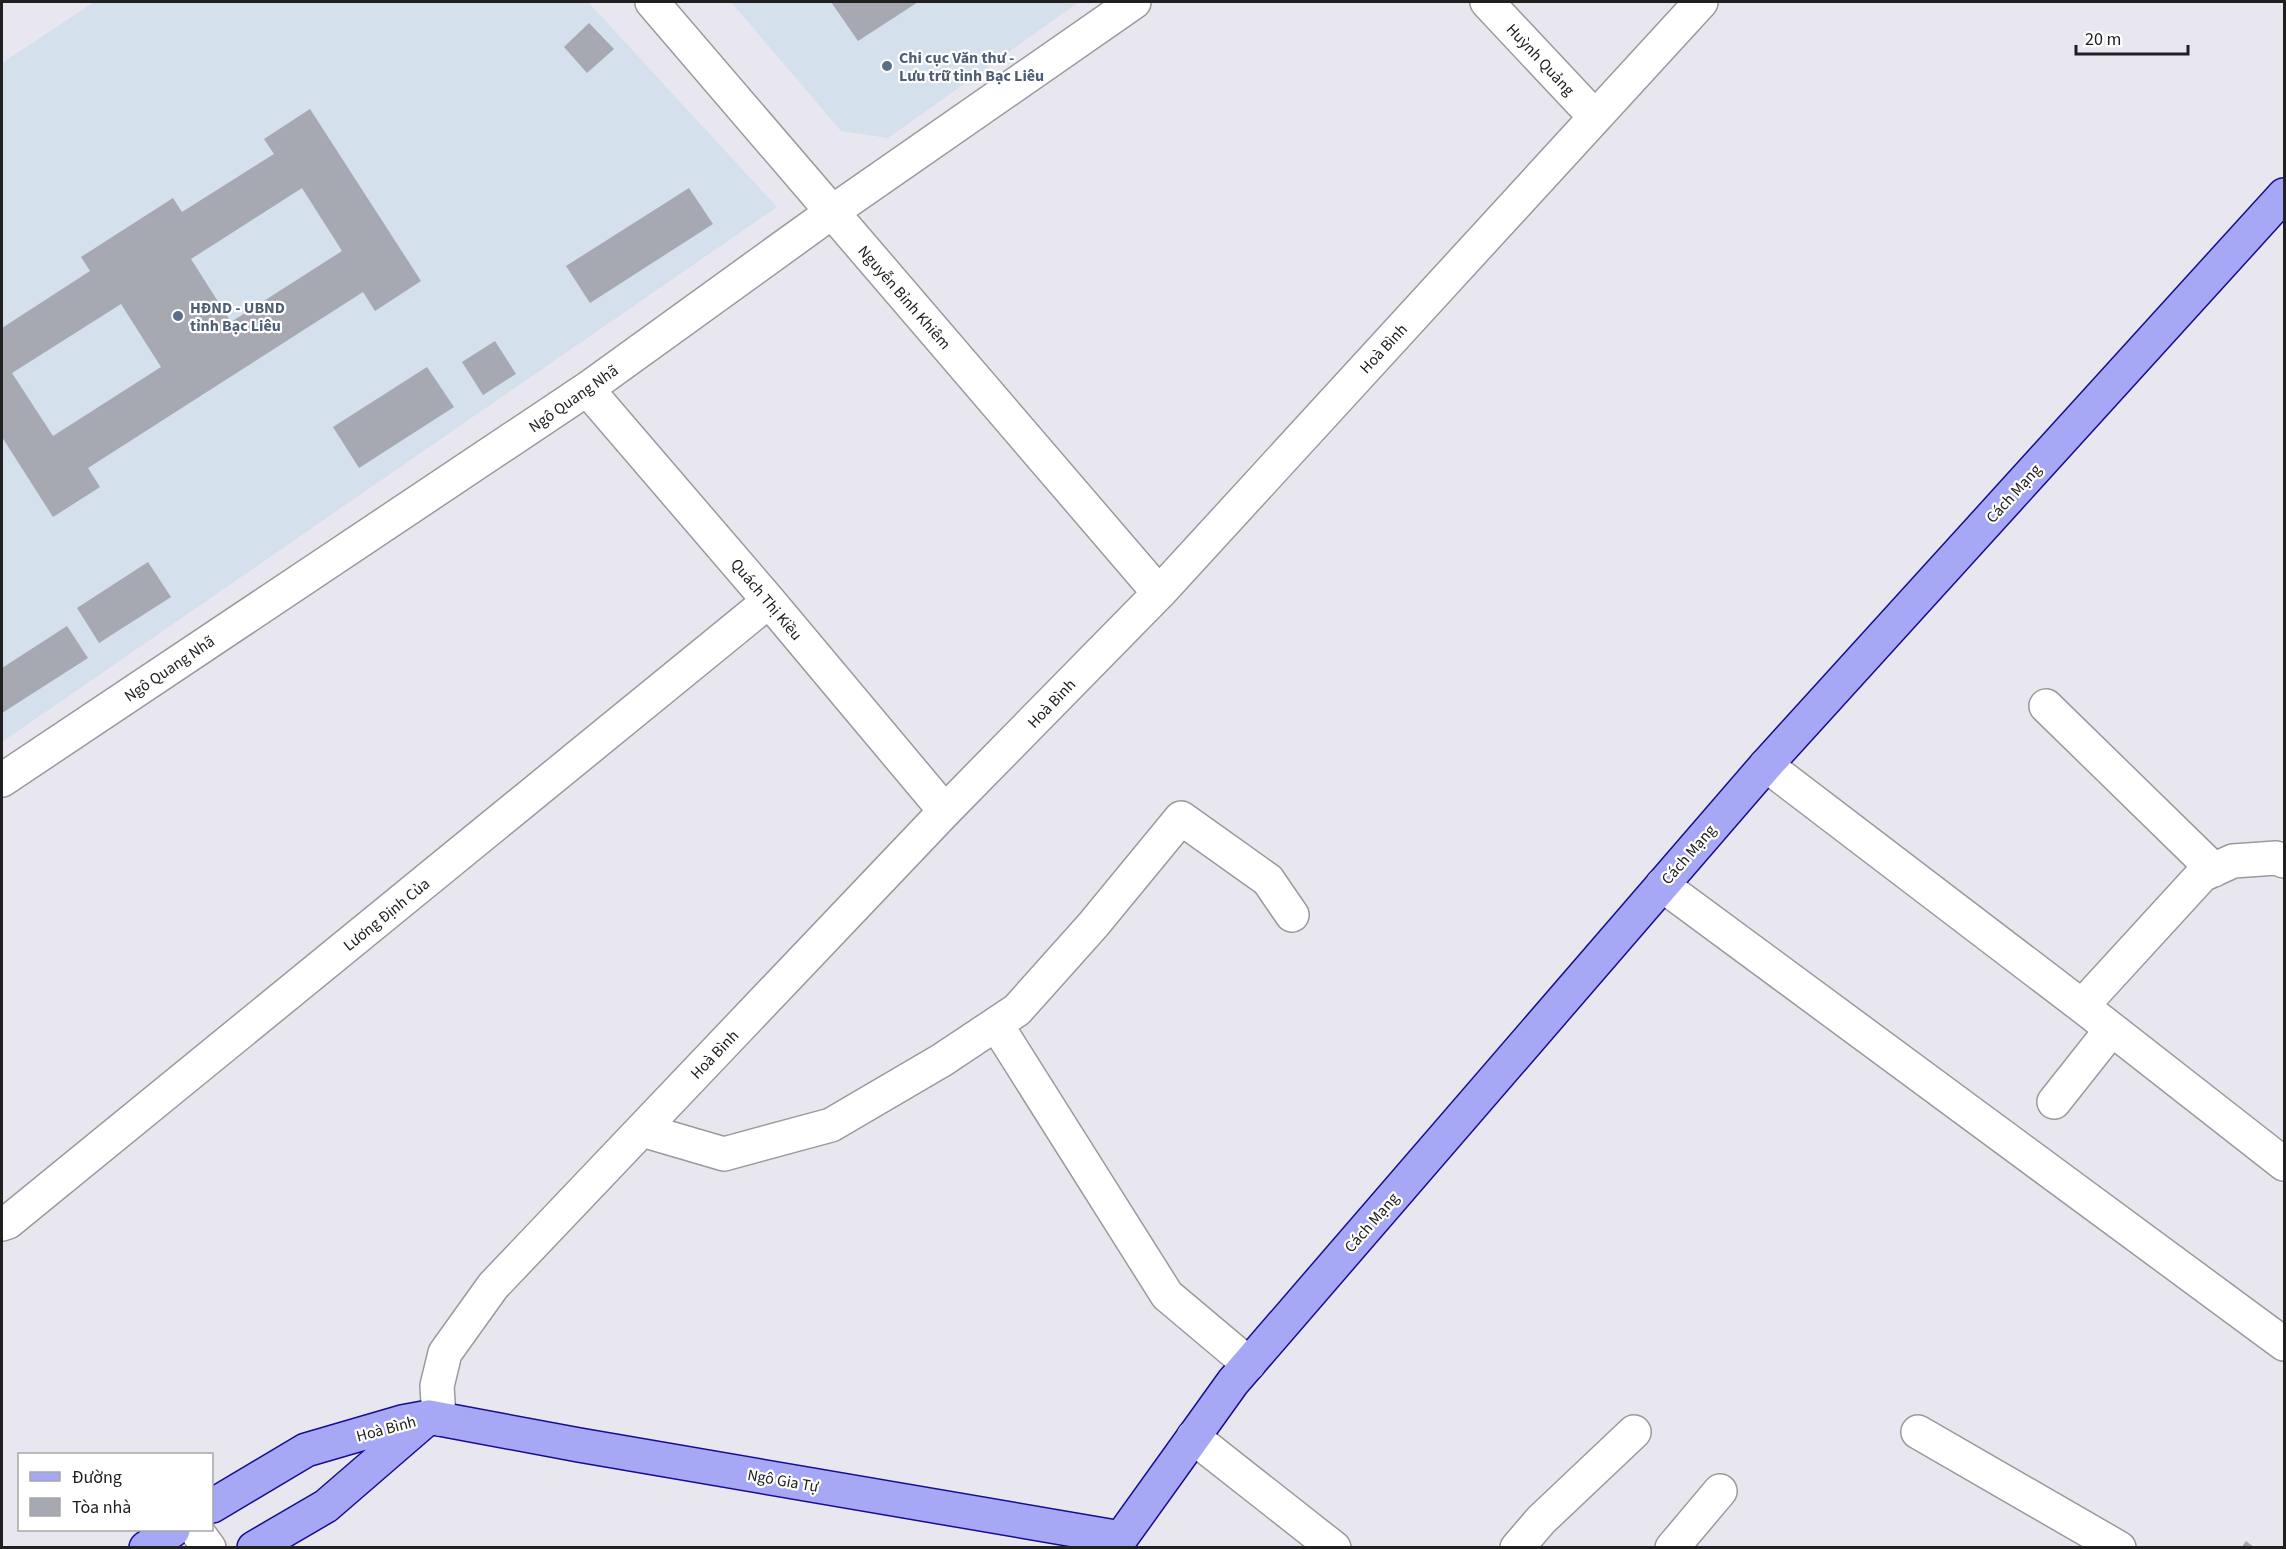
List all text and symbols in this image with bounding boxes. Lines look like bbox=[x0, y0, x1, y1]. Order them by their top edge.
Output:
scale bar bbox=[2076, 18, 2188, 56]
street label: Huỳnh Quảng bbox=[1501, 19, 1580, 101]
text: 20 m bbox=[2085, 27, 2121, 52]
place label: Chi cục Văn thư - Lưu trữ tỉnh Bạc Liêu bbox=[899, 47, 1044, 87]
marker: Chi cục Văn thư - Lưu trữ tỉnh Bạc Liêu bbox=[880, 59, 894, 73]
street label: Nguyễn Bỉnh Khiêm bbox=[853, 241, 956, 355]
place label: HĐND - UBND tỉnh Bạc Liêu bbox=[190, 297, 285, 337]
marker: HĐND - UBND tỉnh Bạc Liêu bbox=[171, 309, 185, 323]
street label: Hoà Bình bbox=[1355, 319, 1413, 378]
street label: Ngô Quang Nhã bbox=[524, 360, 623, 438]
street label: Cách Mạng bbox=[1981, 459, 2046, 528]
street label: Quách Thị Kiều bbox=[725, 554, 807, 645]
street label: Ngô Quang Nhã bbox=[120, 630, 219, 707]
street label: Hoà Bình bbox=[1023, 674, 1081, 733]
street label: Cách Mạng bbox=[1657, 820, 1721, 889]
street label: Lương Định Của bbox=[339, 873, 435, 957]
street label: Hoà Bình bbox=[686, 1025, 744, 1084]
street label: Cách Mạng bbox=[1340, 1188, 1404, 1257]
street label: Hoà Bình bbox=[354, 1410, 419, 1447]
legend bbox=[18, 1453, 213, 1531]
street label: Ngô Gia Tự bbox=[746, 1464, 820, 1498]
text: Đường bbox=[72, 1465, 122, 1490]
text: Tòa nhà bbox=[72, 1495, 131, 1520]

